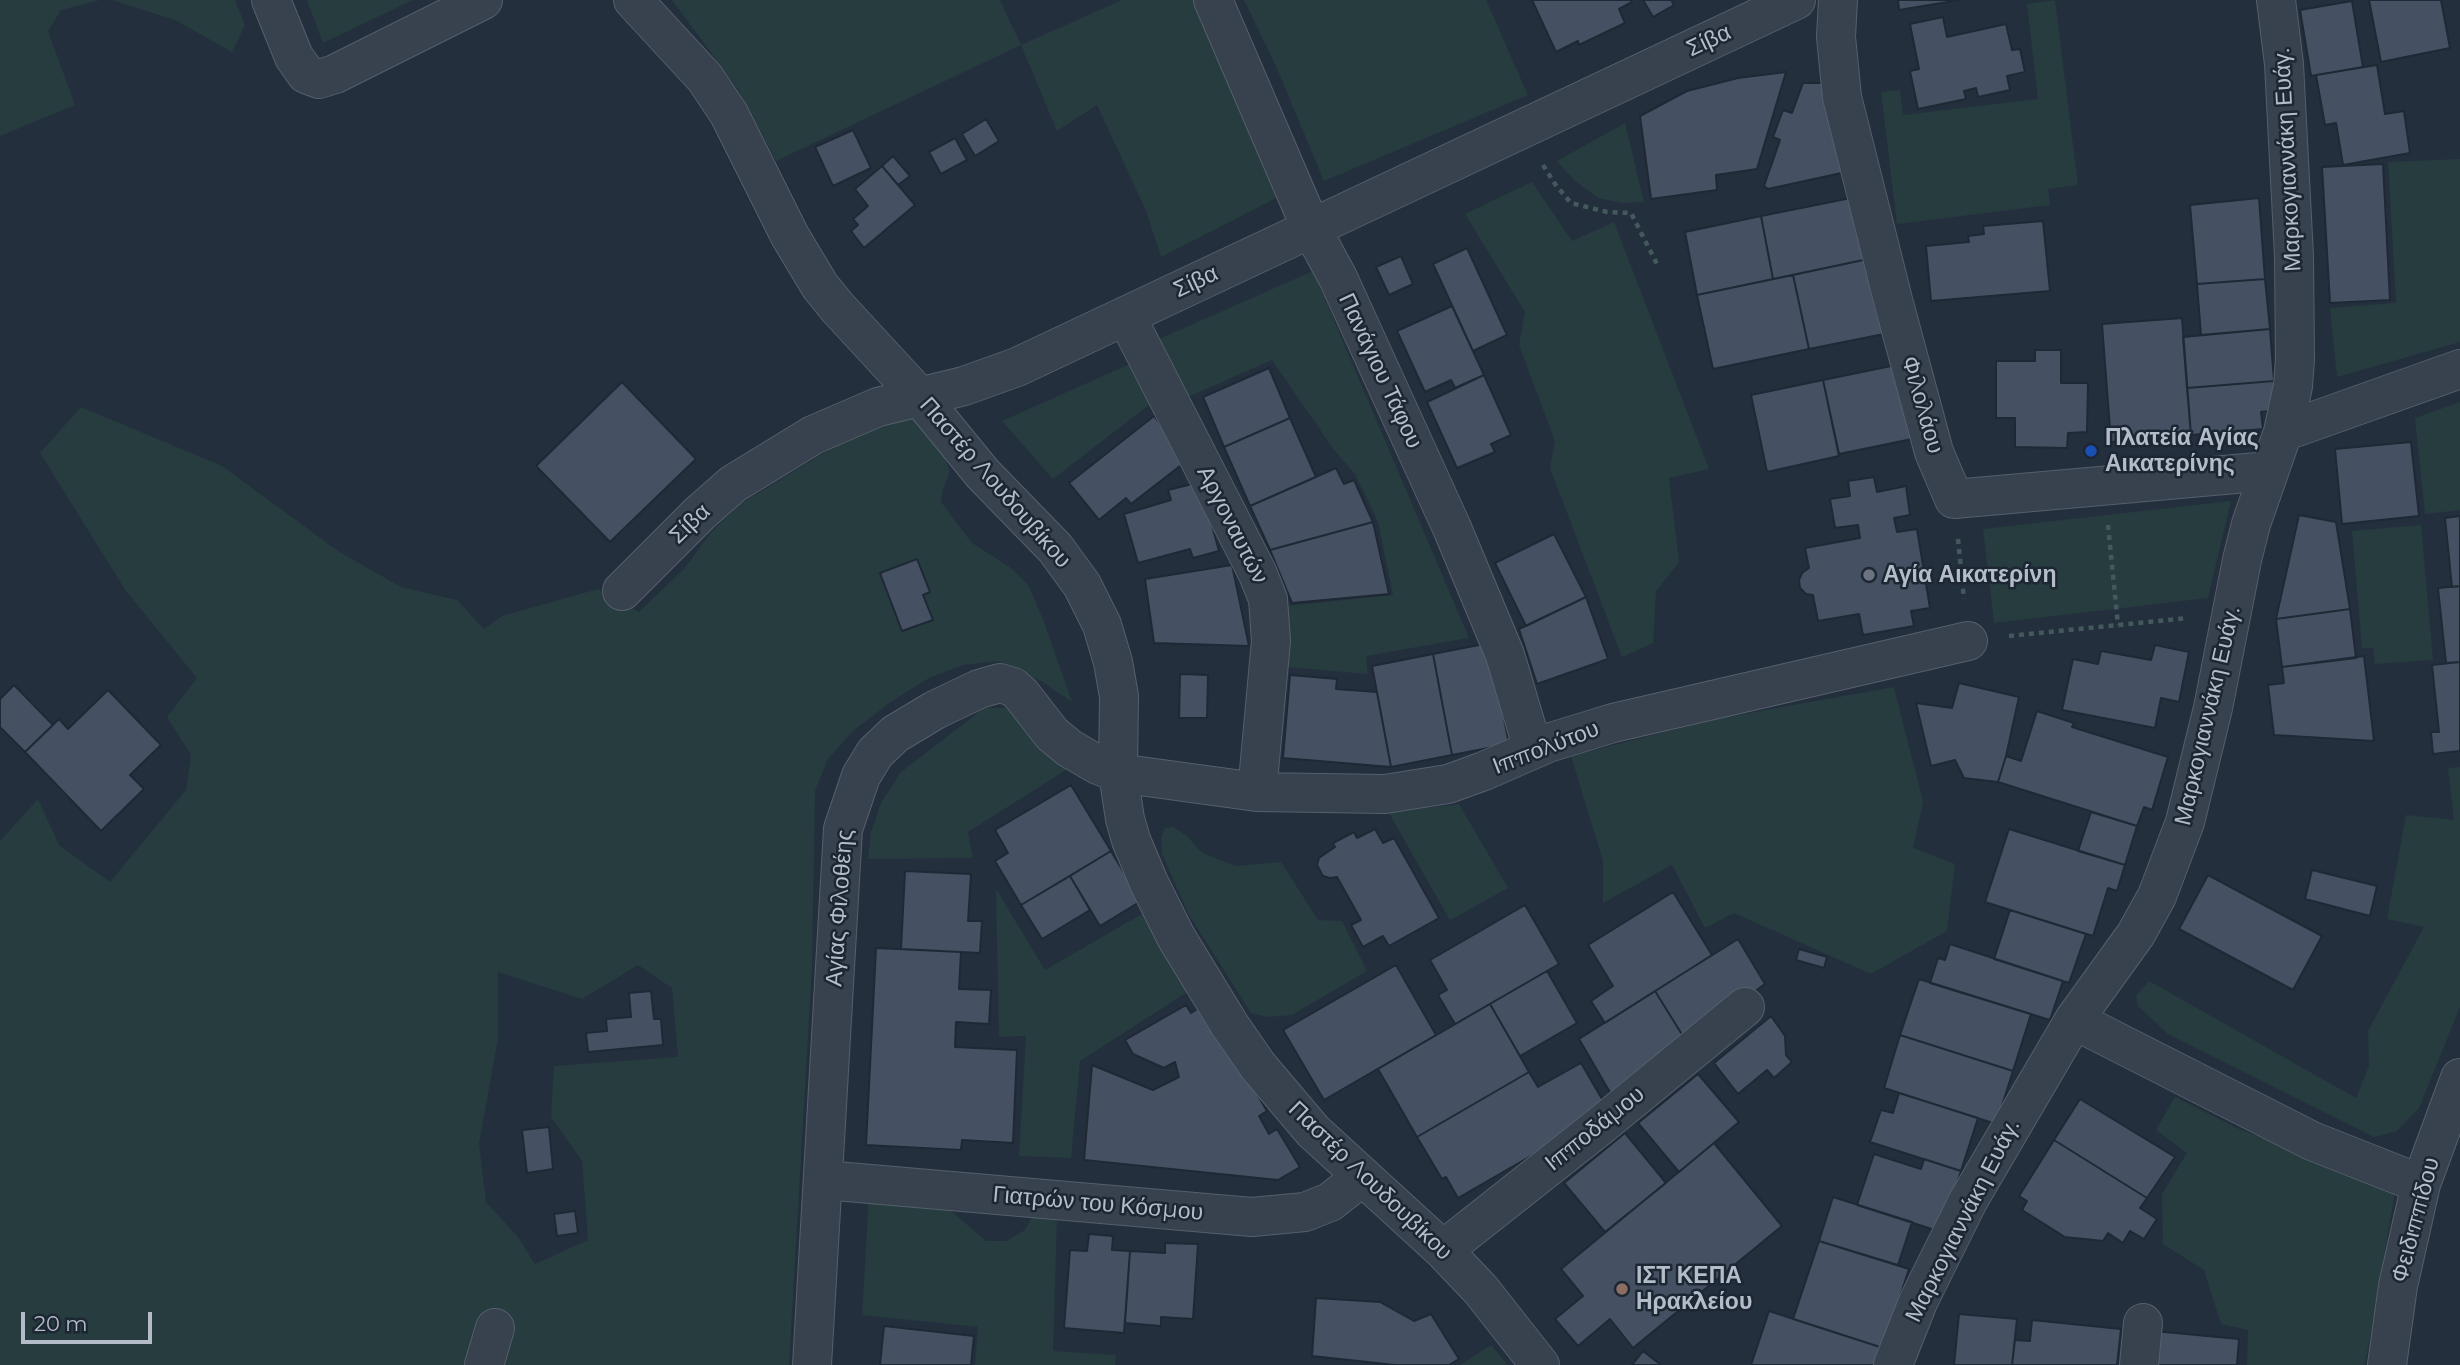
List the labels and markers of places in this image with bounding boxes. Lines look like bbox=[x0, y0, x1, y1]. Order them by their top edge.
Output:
place label: Πλατεία Αγίας Αικατερίνης bbox=[2105, 424, 2259, 478]
marker: Πλατεία Αγίας Αικατερίνης bbox=[2083, 443, 2099, 459]
place label: Αγία Αικατερίνη bbox=[1883, 561, 2056, 589]
marker: Αγία Αικατερίνη bbox=[1861, 567, 1877, 583]
place label: ΙΣΤ ΚΕΠΑ Ηρακλείου bbox=[1636, 1262, 1752, 1316]
marker: ΙΣΤ ΚΕΠΑ Ηρακλείου bbox=[1614, 1281, 1630, 1297]

